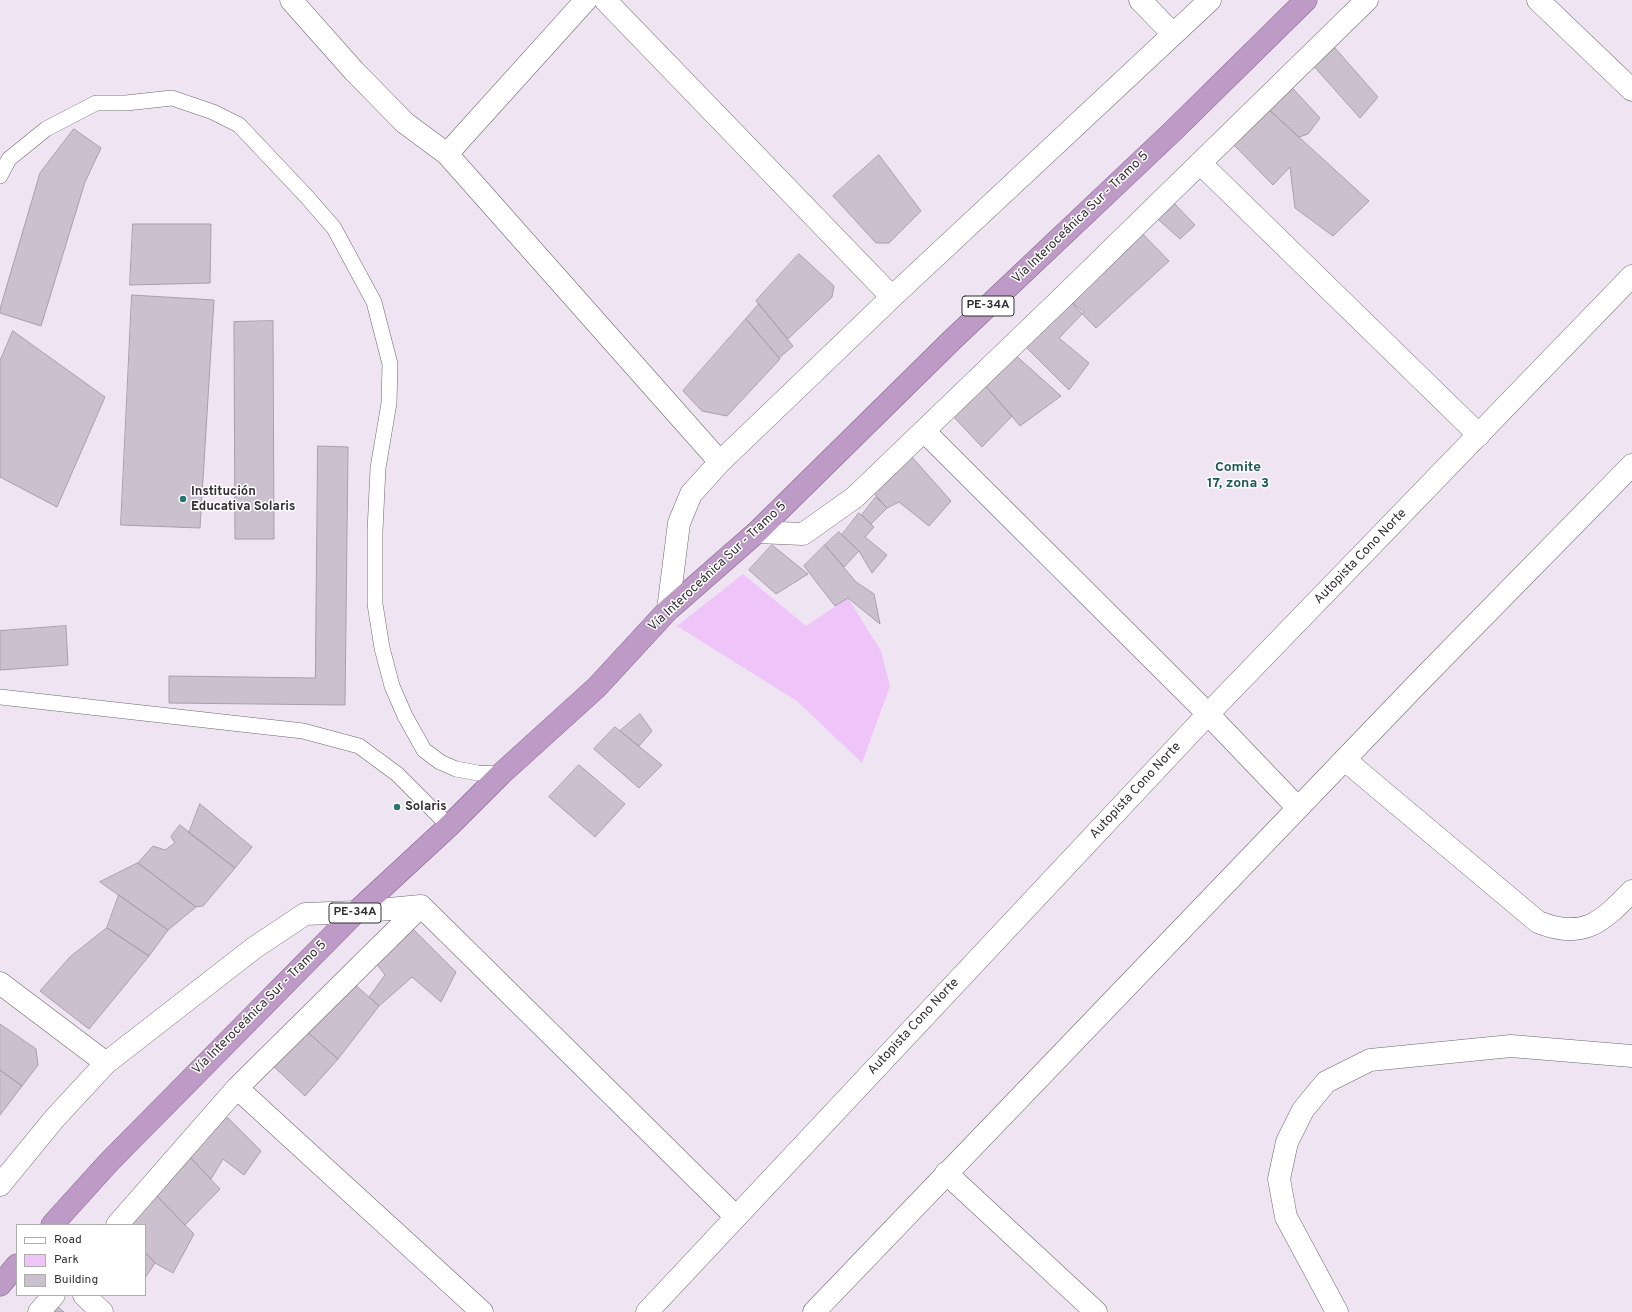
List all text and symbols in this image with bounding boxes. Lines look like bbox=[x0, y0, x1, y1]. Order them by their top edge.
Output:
street label: Vía Interoceánica Sur - Tramo 5 bbox=[1010, 149, 1152, 287]
road number: PE-34A bbox=[962, 296, 1014, 316]
district label: Comite 17, zona 3 bbox=[1207, 460, 1269, 492]
place label: Institución Educativa Solaris bbox=[191, 484, 295, 515]
marker: Institución Educativa Solaris bbox=[178, 494, 188, 504]
street label: Vía Interoceánica Sur - Tramo 5 bbox=[646, 499, 790, 635]
street label: Autopista Cono Norte bbox=[1312, 506, 1410, 608]
street label: Autopista Cono Norte bbox=[1087, 740, 1185, 842]
place label: Solaris bbox=[405, 799, 447, 815]
marker: Solaris bbox=[392, 802, 402, 812]
road number: PE-34A bbox=[329, 903, 381, 923]
street label: Vía Interoceánica Sur - Tramo 5 bbox=[190, 938, 330, 1078]
street label: Autopista Cono Norte bbox=[865, 976, 963, 1078]
legend bbox=[16, 1224, 146, 1296]
text: Road bbox=[54, 1232, 82, 1248]
text: Park bbox=[54, 1252, 79, 1268]
text: Building bbox=[54, 1272, 98, 1288]

